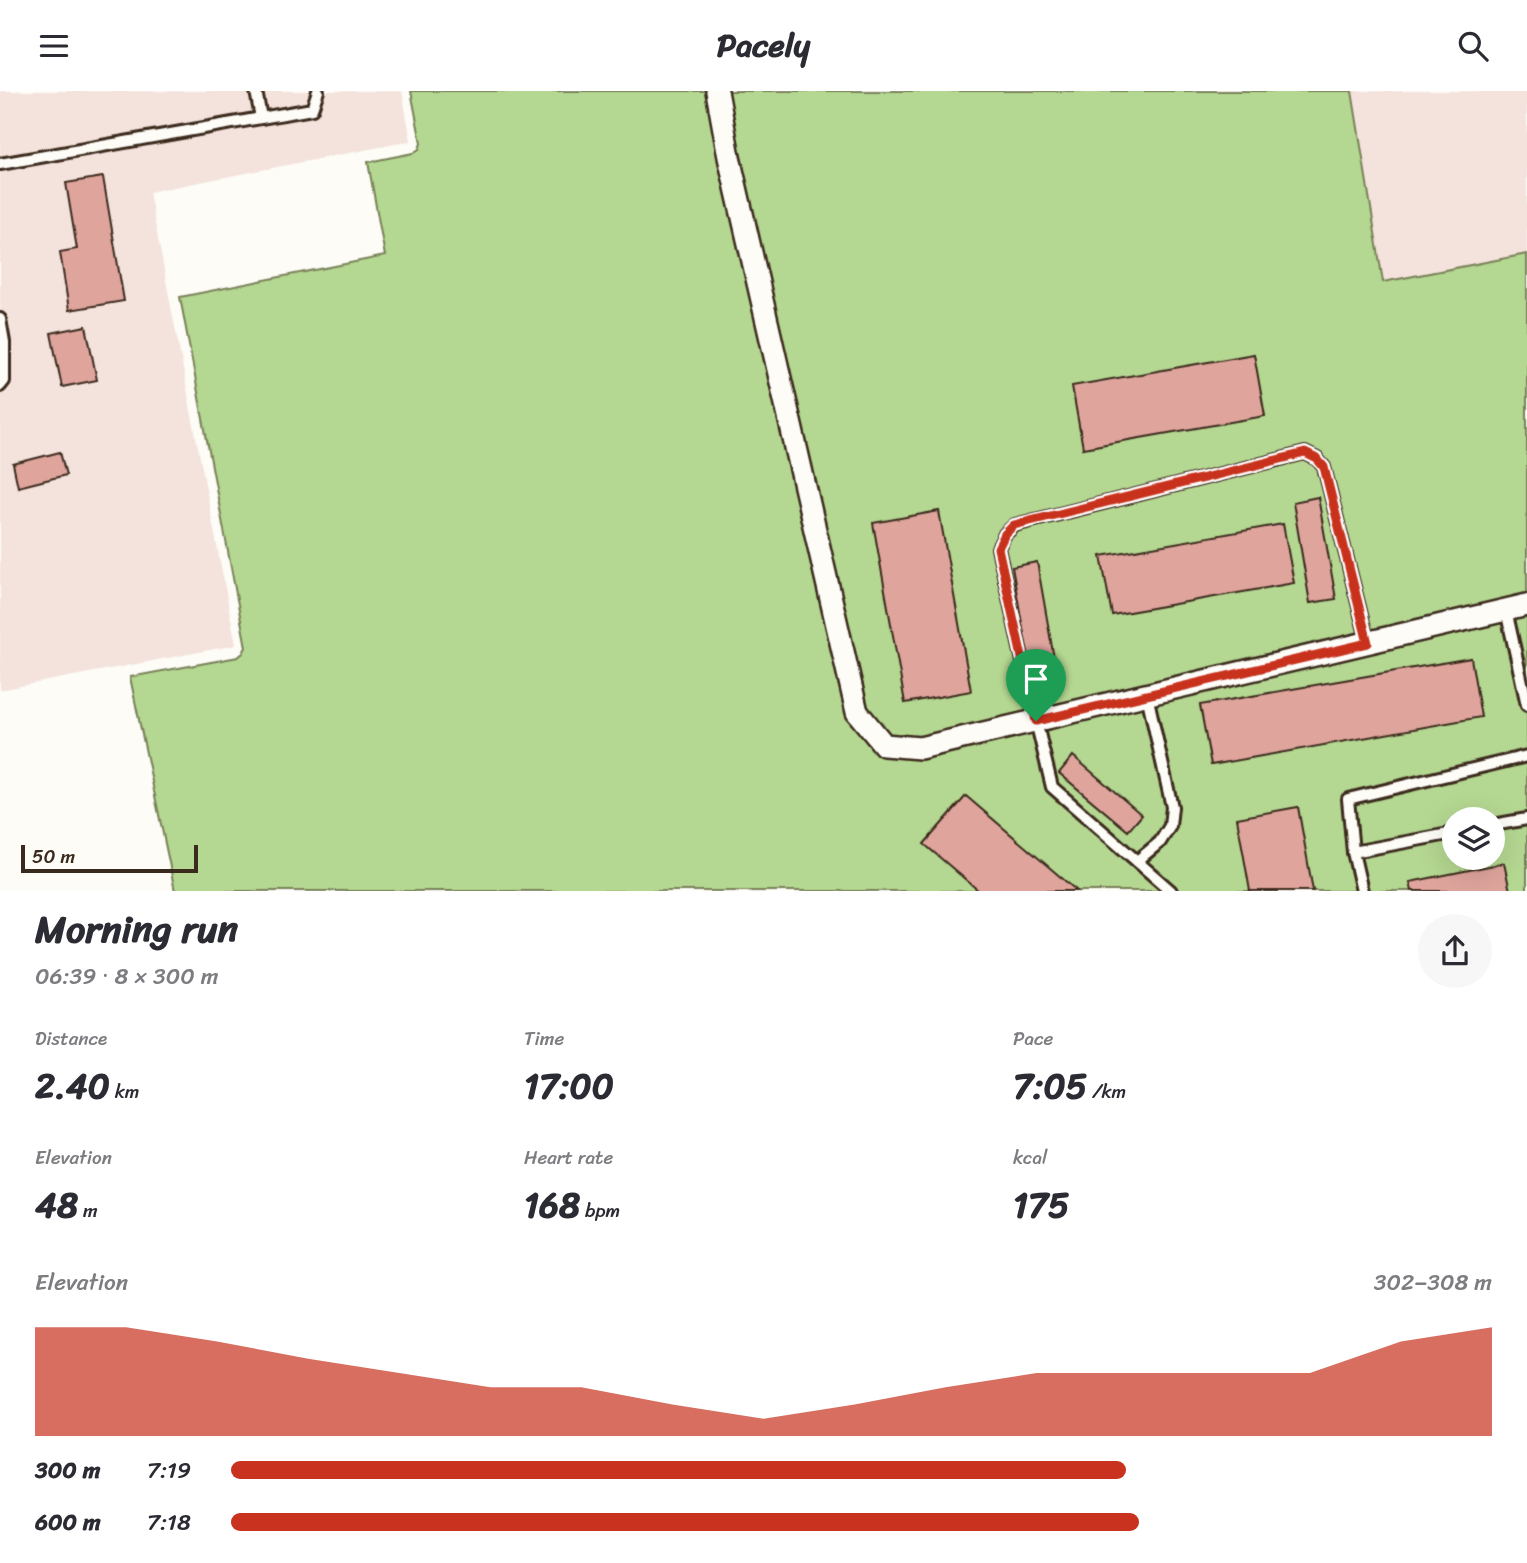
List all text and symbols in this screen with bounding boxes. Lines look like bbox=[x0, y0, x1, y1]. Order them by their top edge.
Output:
text: Pacely bbox=[717, 17, 810, 74]
icon: menu bbox=[35, 27, 73, 65]
icon: search bbox=[1454, 27, 1492, 65]
pin bbox=[1006, 649, 1066, 721]
icon: arrive bbox=[1017, 660, 1055, 698]
map controls bbox=[1442, 807, 1505, 870]
button: layers bbox=[1442, 807, 1505, 870]
text: 50 m bbox=[32, 840, 75, 873]
scale bar bbox=[21, 842, 198, 874]
text: Morning run bbox=[35, 896, 238, 963]
button: share bbox=[1418, 914, 1492, 988]
text: 06:39 · 8 × 300 m bbox=[35, 956, 218, 997]
text: Distance bbox=[35, 1022, 107, 1055]
text: Time bbox=[524, 1022, 564, 1055]
text: Pace bbox=[1013, 1022, 1053, 1055]
text: 2.40 bbox=[35, 1055, 110, 1117]
text: 17:00 bbox=[524, 1055, 614, 1117]
text: 7:05 bbox=[1013, 1055, 1087, 1117]
text: km bbox=[110, 1075, 139, 1108]
text: /km bbox=[1087, 1075, 1126, 1108]
text: Elevation bbox=[35, 1141, 112, 1174]
text: Heart rate bbox=[524, 1141, 613, 1174]
text: kcal bbox=[1013, 1141, 1048, 1174]
text: 48 bbox=[35, 1174, 78, 1236]
text: 168 bbox=[524, 1174, 580, 1236]
text: 175 bbox=[1013, 1174, 1069, 1236]
text: m bbox=[78, 1194, 98, 1227]
text: bpm bbox=[580, 1194, 620, 1227]
text: Elevation bbox=[35, 1262, 128, 1303]
text: 302–308 m bbox=[1374, 1262, 1492, 1303]
text: 300 m bbox=[35, 1450, 100, 1491]
text: 7:19 bbox=[147, 1450, 191, 1491]
text: 600 m bbox=[35, 1502, 101, 1543]
text: 7:18 bbox=[147, 1502, 191, 1543]

